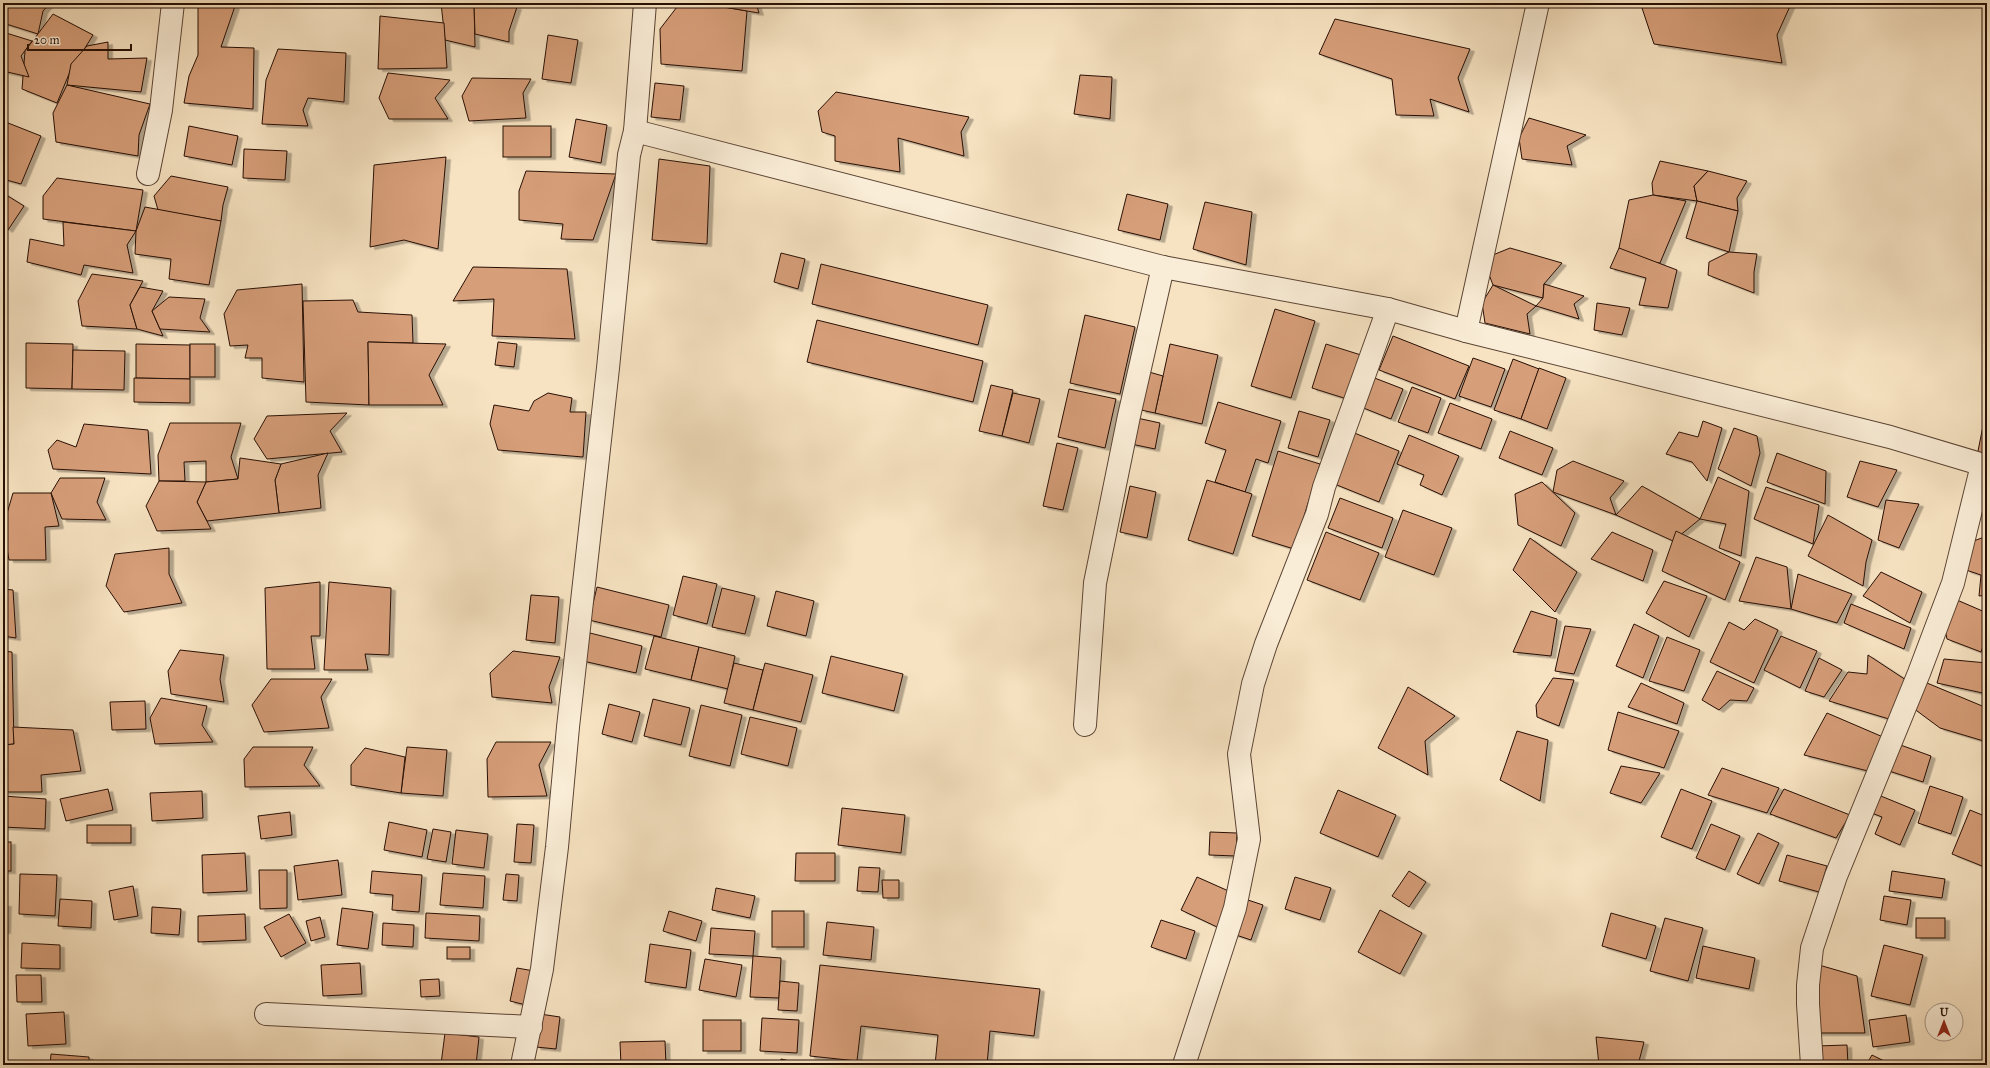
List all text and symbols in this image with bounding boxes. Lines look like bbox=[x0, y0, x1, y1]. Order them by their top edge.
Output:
scale bar bbox=[28, 26, 131, 52]
text: 20 m bbox=[34, 33, 60, 47]
north arrow bbox=[1924, 1002, 1964, 1042]
text: U bbox=[1940, 1006, 1949, 1019]

